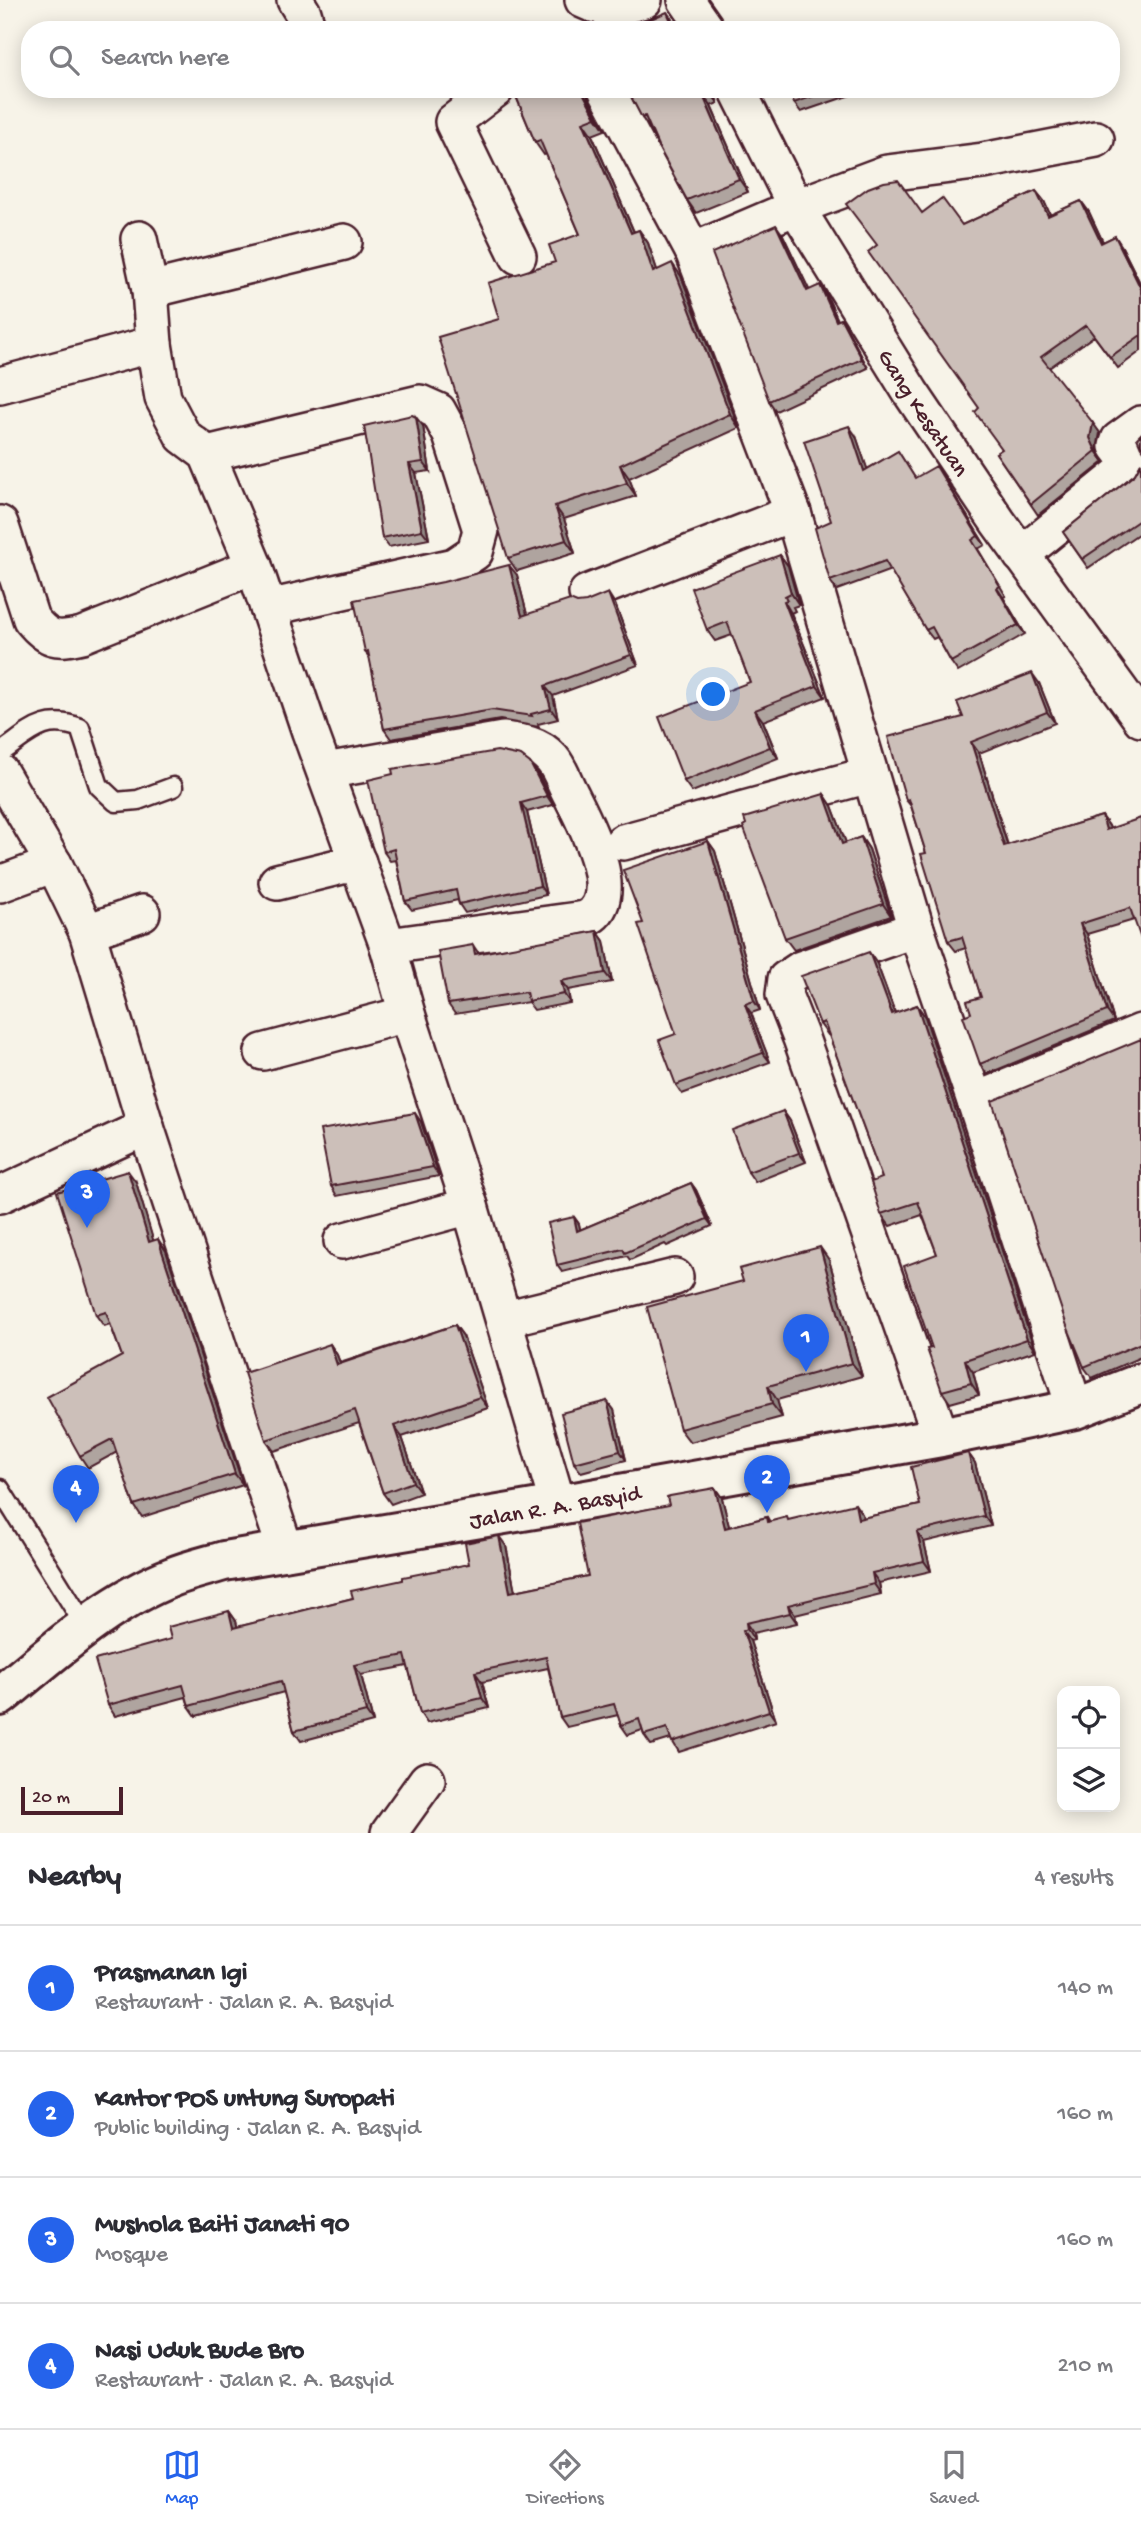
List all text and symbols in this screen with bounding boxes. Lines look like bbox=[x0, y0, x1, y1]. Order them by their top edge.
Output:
search box bbox=[21, 21, 1120, 98]
icon: search bbox=[45, 41, 83, 79]
text: Search here bbox=[101, 44, 229, 75]
street label: Gang Kesatuan bbox=[870, 345, 973, 483]
your location bbox=[696, 677, 730, 711]
pin: 3 bbox=[64, 1170, 110, 1228]
pin: 1 bbox=[783, 1314, 829, 1372]
pin: 2 bbox=[744, 1455, 790, 1513]
pin: 4 bbox=[53, 1465, 99, 1523]
street label: Jalan R. A. Basyid bbox=[468, 1480, 645, 1537]
map controls bbox=[1057, 1686, 1120, 1812]
button: locate bbox=[1057, 1686, 1120, 1749]
button: layers bbox=[1057, 1749, 1120, 1812]
scale bar bbox=[21, 1784, 122, 1816]
text: 20 m bbox=[32, 1787, 70, 1810]
text: Nearby bbox=[28, 1861, 121, 1896]
text: 4 results bbox=[1034, 1865, 1113, 1892]
text: Prasmanan Igi bbox=[95, 1959, 247, 1990]
text: 1 bbox=[46, 1975, 56, 2002]
text: 140 m bbox=[1058, 1975, 1113, 2002]
text: Restaurant · Jalan R. A. Basyid bbox=[95, 1990, 393, 2017]
text: Kantor POS untung Suropati bbox=[95, 2085, 395, 2116]
text: 2 bbox=[45, 2101, 57, 2128]
text: 160 m bbox=[1057, 2101, 1113, 2128]
text: Public building · Jalan R. A. Basyid bbox=[95, 2116, 420, 2143]
text: Mushola Baiti Janati 90 bbox=[95, 2211, 350, 2242]
text: 3 bbox=[45, 2227, 57, 2254]
text: 160 m bbox=[1057, 2227, 1113, 2254]
text: Mosque bbox=[95, 2242, 168, 2269]
text: Nasi Uduk Bude Bro bbox=[95, 2337, 304, 2368]
text: 4 bbox=[46, 2353, 56, 2380]
text: 210 m bbox=[1058, 2353, 1113, 2380]
text: Restaurant · Jalan R. A. Basyid bbox=[95, 2368, 393, 2395]
tab: Map bbox=[163, 2446, 201, 2511]
tab: Directions bbox=[527, 2446, 604, 2511]
tab: Saved bbox=[929, 2446, 978, 2511]

